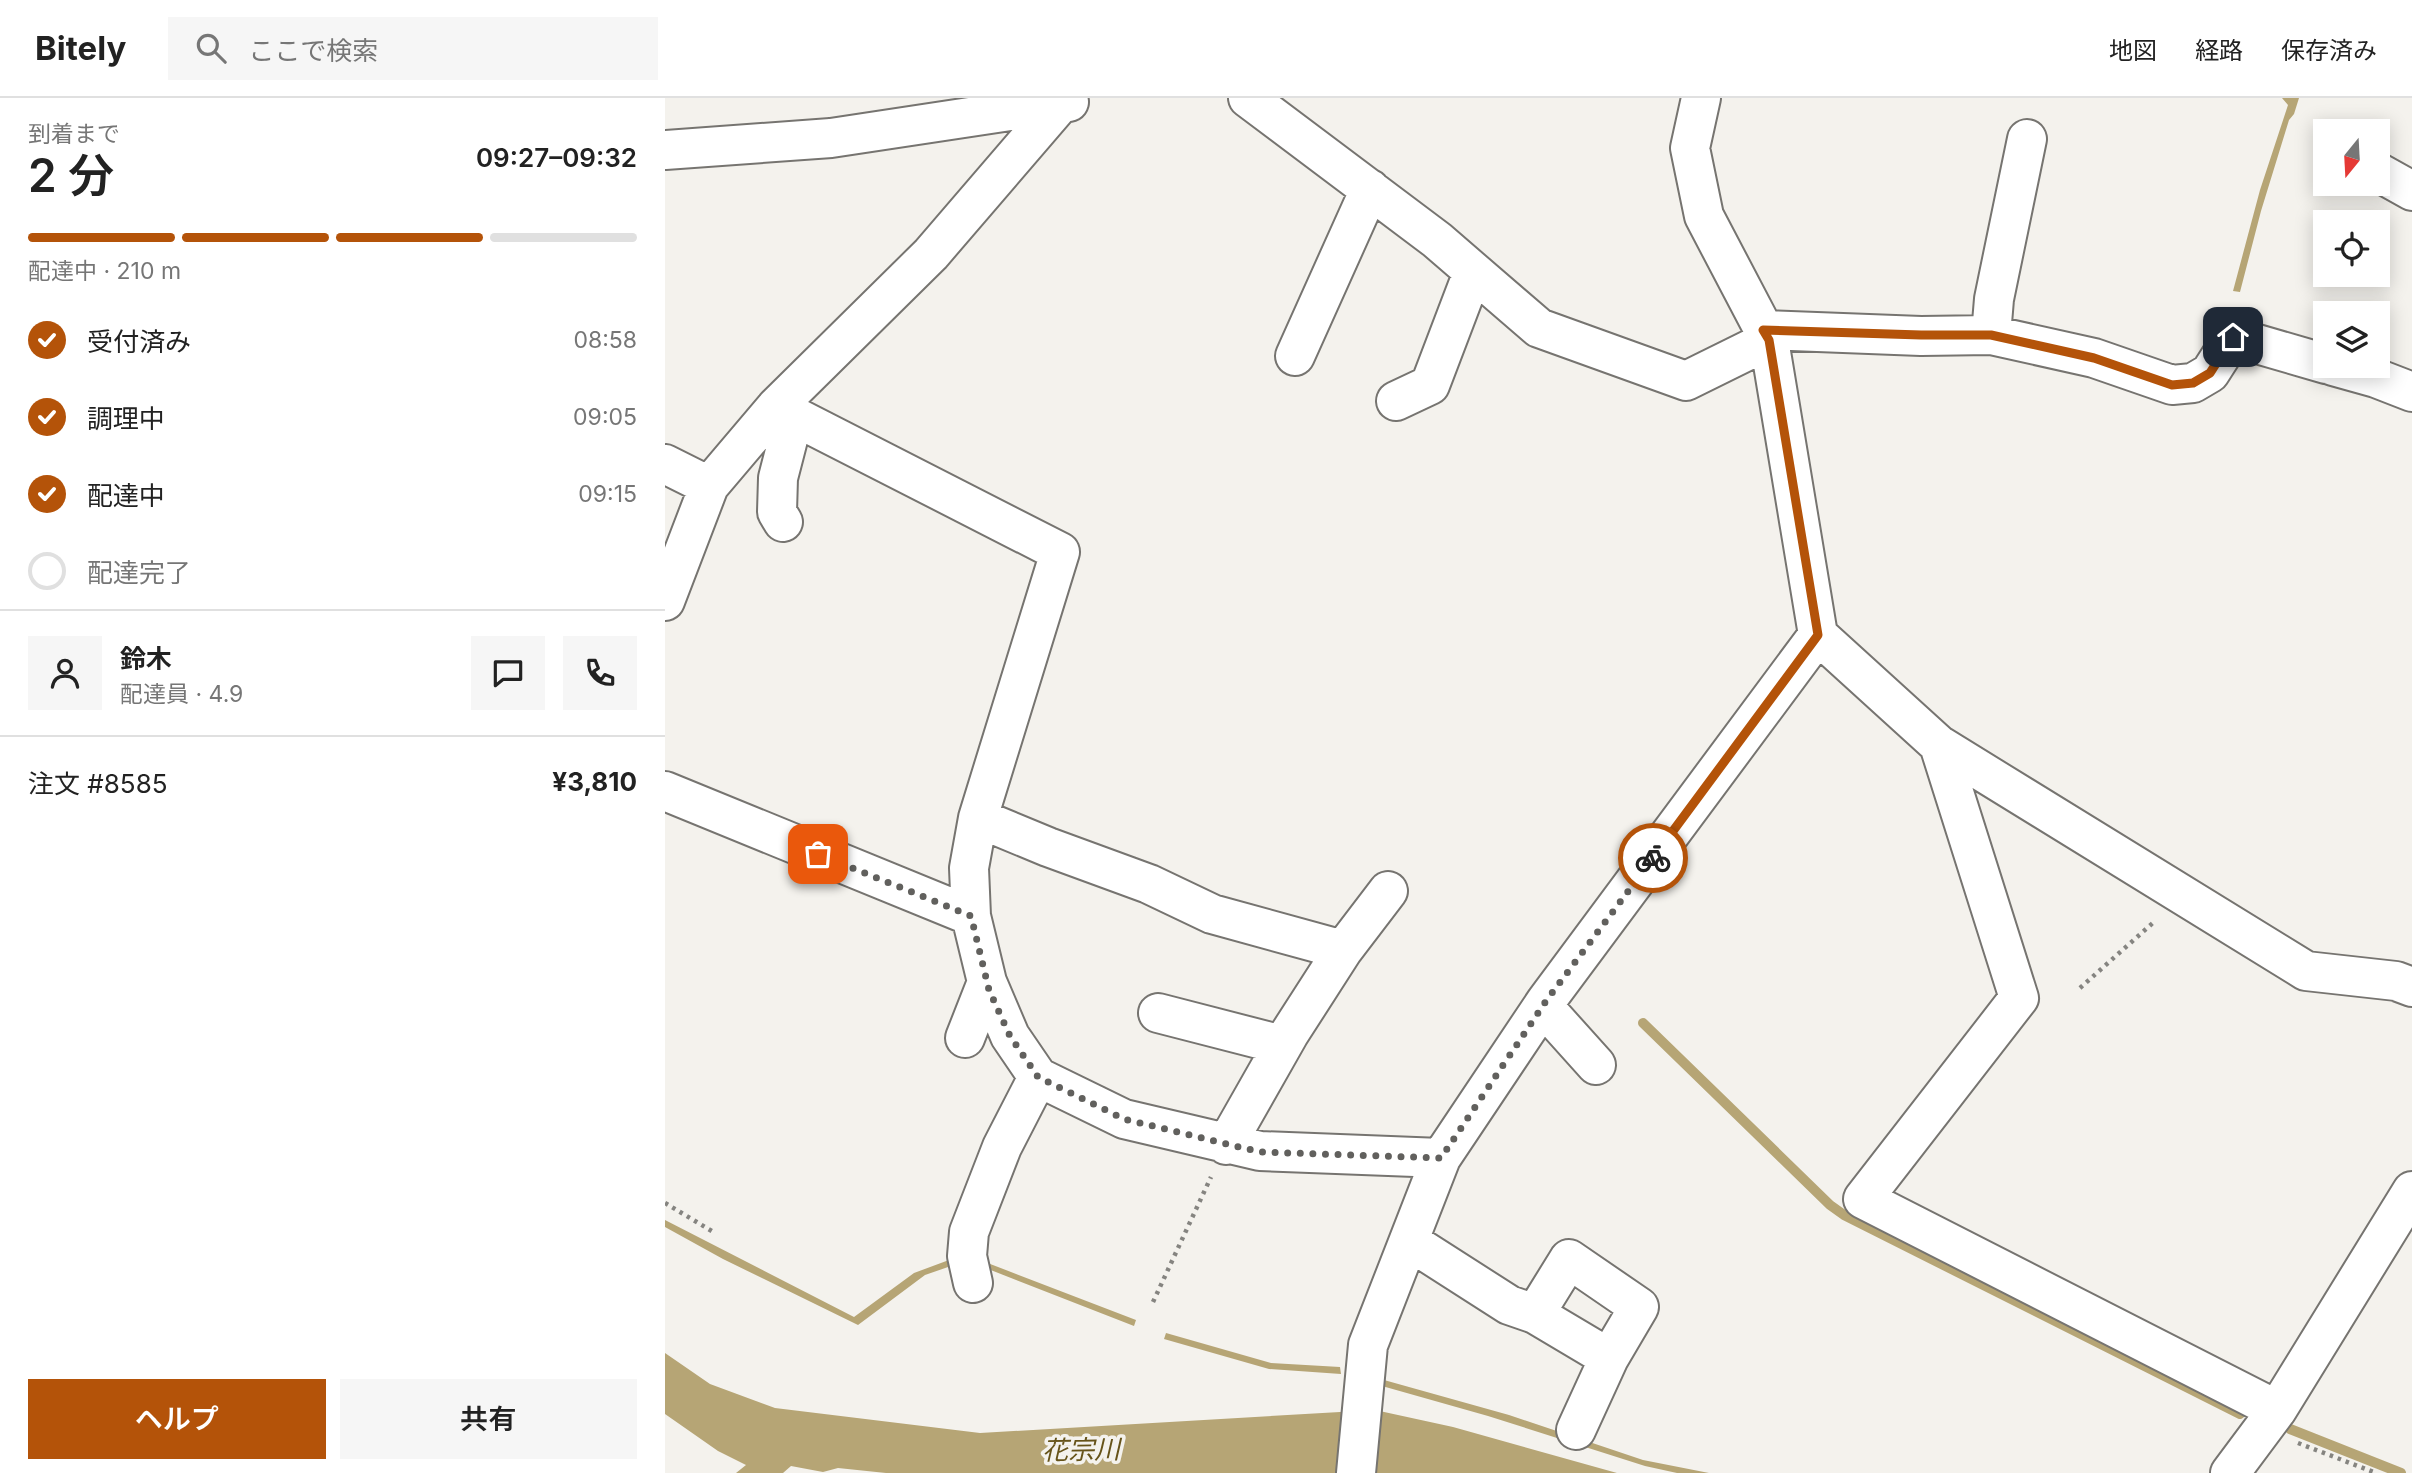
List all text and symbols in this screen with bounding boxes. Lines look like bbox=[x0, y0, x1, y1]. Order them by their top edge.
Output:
search box bbox=[168, 17, 658, 80]
text: Bitely bbox=[35, 28, 126, 68]
icon: search bbox=[192, 29, 230, 67]
text: ここで検索 bbox=[248, 35, 378, 66]
text: 地図 bbox=[2109, 36, 2157, 65]
text: 経路 bbox=[2195, 36, 2243, 65]
text: 保存済み bbox=[2281, 36, 2377, 65]
north arrow bbox=[2313, 119, 2391, 196]
map controls bbox=[2313, 119, 2390, 378]
text: 到着まで bbox=[28, 120, 120, 148]
text: 09:27–09:32 bbox=[476, 142, 637, 173]
text: 2 分 bbox=[28, 147, 114, 203]
button: locate bbox=[2313, 210, 2390, 287]
text: 配達中 · 210 m bbox=[28, 257, 181, 285]
button: layers bbox=[2313, 301, 2390, 378]
pin bbox=[2203, 307, 2263, 367]
icon: home bbox=[2214, 318, 2252, 356]
icon: check bbox=[28, 321, 66, 359]
text: 受付済み bbox=[87, 326, 191, 357]
text: 08:58 bbox=[573, 326, 637, 354]
icon: check bbox=[28, 398, 66, 436]
text: 調理中 bbox=[87, 403, 165, 434]
text: 09:05 bbox=[573, 403, 637, 431]
icon: check bbox=[28, 475, 66, 513]
text: 配達中 bbox=[87, 480, 165, 511]
text: 09:15 bbox=[578, 480, 637, 508]
text: 配達完了 bbox=[87, 557, 191, 588]
button: person bbox=[28, 636, 102, 710]
button: chat bbox=[471, 636, 545, 710]
button: phone bbox=[563, 636, 637, 710]
text: 鈴木 bbox=[120, 643, 172, 674]
text: 配達員 · 4.9 bbox=[120, 680, 243, 708]
text: ¥3,810 bbox=[552, 766, 637, 797]
text: 注文 #8585 bbox=[28, 768, 168, 799]
courier bbox=[1618, 823, 1688, 893]
pin bbox=[788, 824, 848, 884]
icon: bag bbox=[799, 835, 837, 873]
icon: bike bbox=[1634, 839, 1672, 877]
button: ヘルプ bbox=[28, 1379, 326, 1459]
button: 共有 bbox=[340, 1379, 637, 1459]
water label: 花宗川 bbox=[1042, 1433, 1123, 1466]

